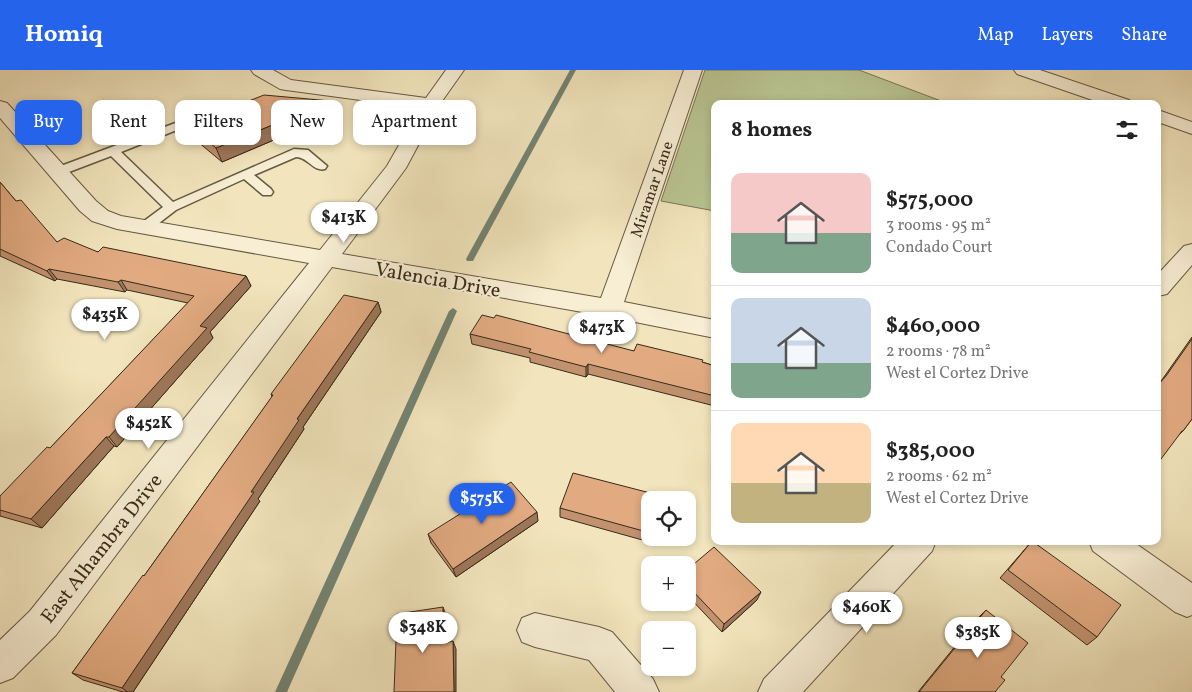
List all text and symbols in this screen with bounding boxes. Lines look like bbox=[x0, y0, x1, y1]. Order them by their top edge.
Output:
text: Homiq bbox=[25, 18, 103, 52]
text: Map bbox=[977, 23, 1013, 48]
text: Layers bbox=[1041, 23, 1093, 48]
text: Share bbox=[1121, 23, 1167, 48]
chip: Buy bbox=[15, 100, 82, 145]
chip: Rent bbox=[92, 100, 165, 145]
chip: Filters bbox=[175, 100, 261, 145]
chip: New bbox=[271, 100, 343, 145]
chip: Apartment bbox=[353, 100, 476, 145]
text: 8 homes bbox=[731, 116, 812, 145]
icon: filters bbox=[1113, 116, 1141, 144]
street label: Miramar Lane bbox=[626, 139, 680, 241]
text: $575,000 bbox=[886, 186, 973, 215]
icon: home bbox=[771, 193, 831, 253]
pin: $413K bbox=[309, 202, 379, 244]
text: $413K bbox=[322, 207, 366, 229]
text: 3 rooms · 95 m² bbox=[886, 215, 991, 237]
text: Condado Court bbox=[886, 237, 993, 259]
street label: Valencia Drive bbox=[373, 256, 503, 306]
pin: $435K bbox=[70, 298, 140, 341]
text: $435K bbox=[82, 304, 128, 326]
pin: $473K bbox=[567, 312, 637, 354]
text: $460,000 bbox=[886, 312, 980, 341]
text: $473K bbox=[579, 317, 625, 339]
icon: home bbox=[771, 318, 831, 378]
text: 2 rooms · 78 m² bbox=[886, 341, 991, 363]
text: West el Cortez Drive bbox=[886, 363, 1029, 385]
pin: $452K bbox=[114, 408, 184, 450]
text: $452K bbox=[126, 413, 172, 435]
text: $385,000 bbox=[886, 437, 975, 466]
icon: home bbox=[771, 443, 831, 503]
text: 2 rooms · 62 m² bbox=[886, 466, 992, 488]
street label: East Alhambra Drive bbox=[35, 468, 170, 630]
pin: $575K bbox=[447, 482, 517, 525]
text: $575K bbox=[460, 488, 504, 510]
text: West el Cortez Drive bbox=[886, 488, 1029, 510]
map controls bbox=[641, 491, 696, 676]
button: locate bbox=[641, 491, 696, 546]
button: + bbox=[641, 556, 696, 611]
pin: $460K bbox=[832, 592, 902, 634]
text: $460K bbox=[843, 597, 891, 619]
pin: $348K bbox=[388, 612, 458, 654]
pin: $385K bbox=[943, 616, 1013, 659]
text: $348K bbox=[400, 617, 446, 639]
button: − bbox=[641, 621, 696, 676]
text: $385K bbox=[956, 622, 1000, 644]

